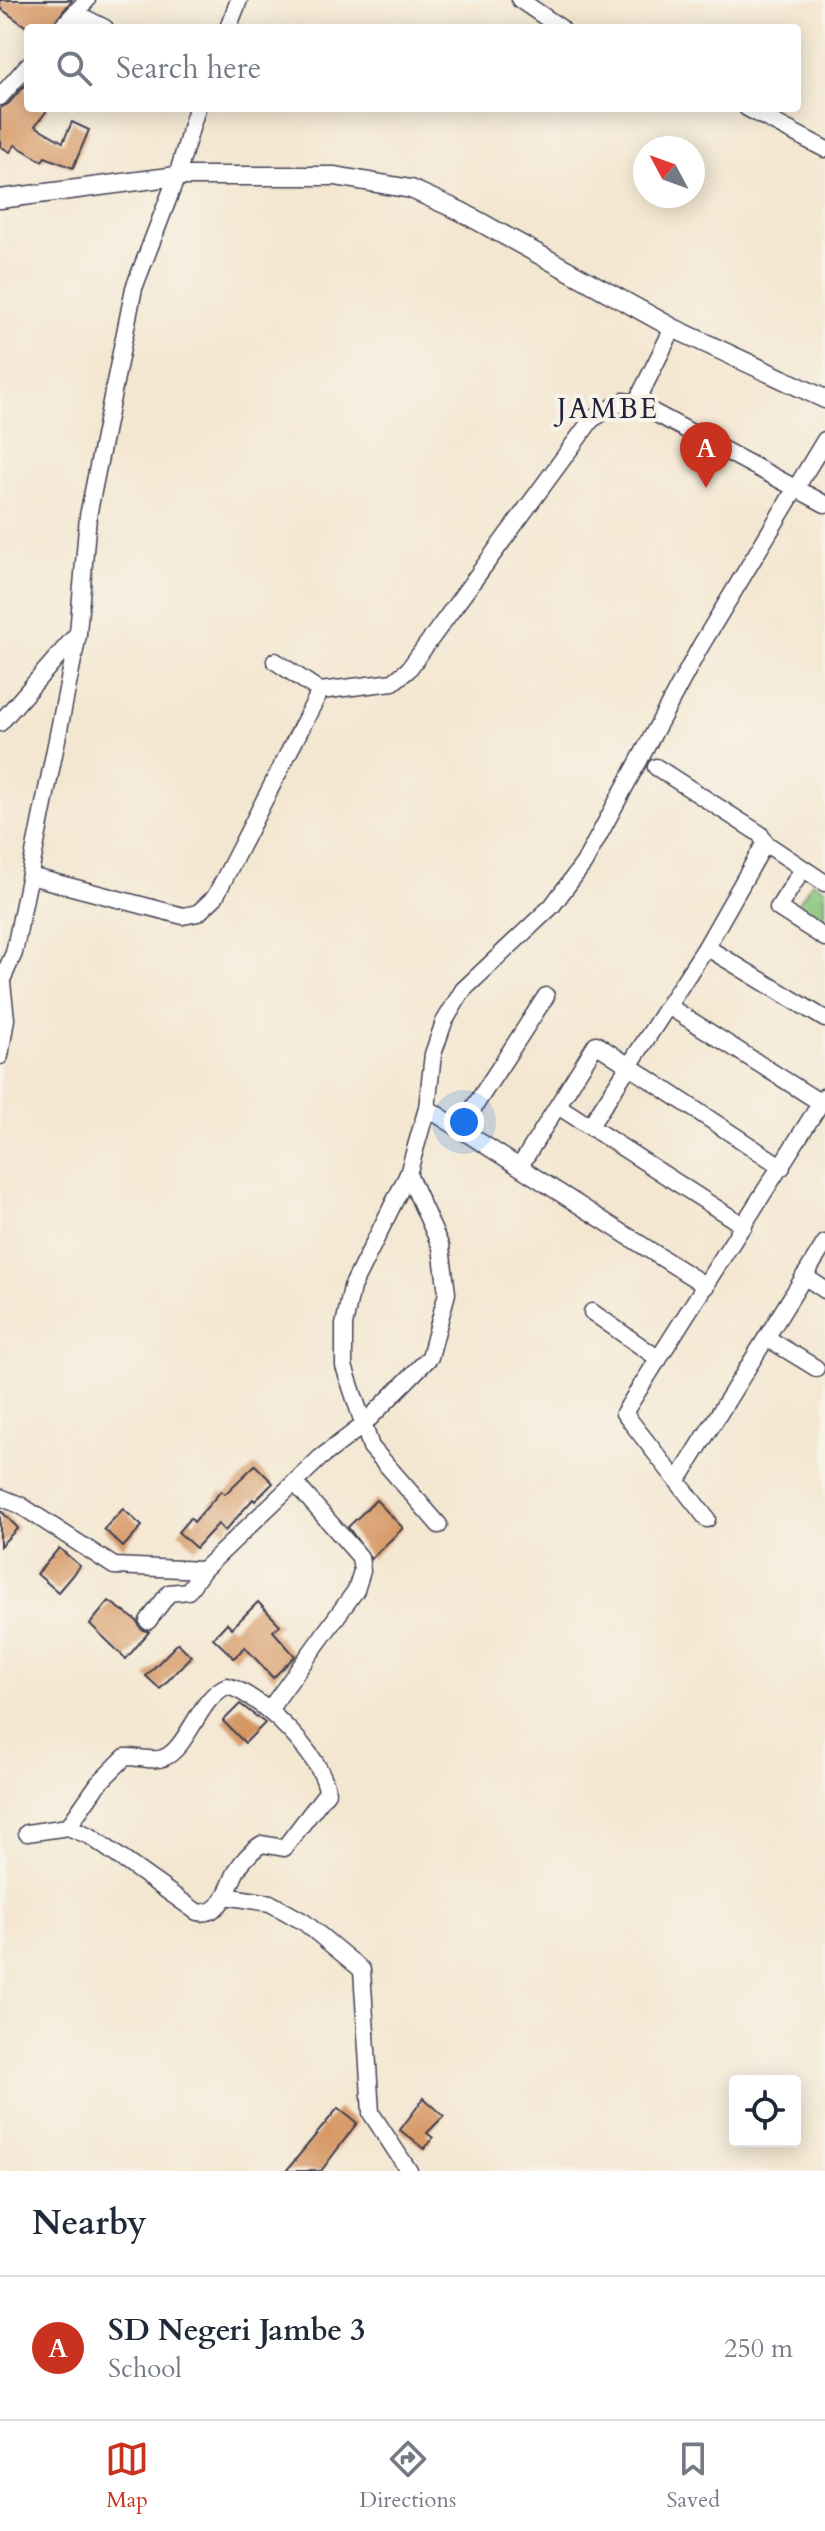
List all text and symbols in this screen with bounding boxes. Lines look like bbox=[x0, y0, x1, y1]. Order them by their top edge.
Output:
search box bbox=[24, 24, 801, 112]
icon: search bbox=[52, 46, 96, 90]
text: Search here bbox=[116, 48, 261, 89]
north arrow bbox=[633, 136, 705, 208]
district label: JAMBE bbox=[553, 390, 659, 428]
pin: A bbox=[680, 422, 732, 488]
your location bbox=[444, 1102, 484, 1142]
map controls bbox=[729, 2075, 801, 2147]
button: locate bbox=[729, 2075, 801, 2147]
text: Nearby bbox=[32, 2200, 147, 2246]
text: SD Negeri Jambe 3 bbox=[108, 2310, 365, 2351]
text: A bbox=[48, 2331, 68, 2366]
text: 250 m bbox=[724, 2331, 793, 2366]
text: School bbox=[108, 2351, 182, 2386]
tab: Map bbox=[105, 2437, 149, 2515]
tab: Directions bbox=[359, 2437, 456, 2515]
tab: Saved bbox=[667, 2437, 720, 2515]

